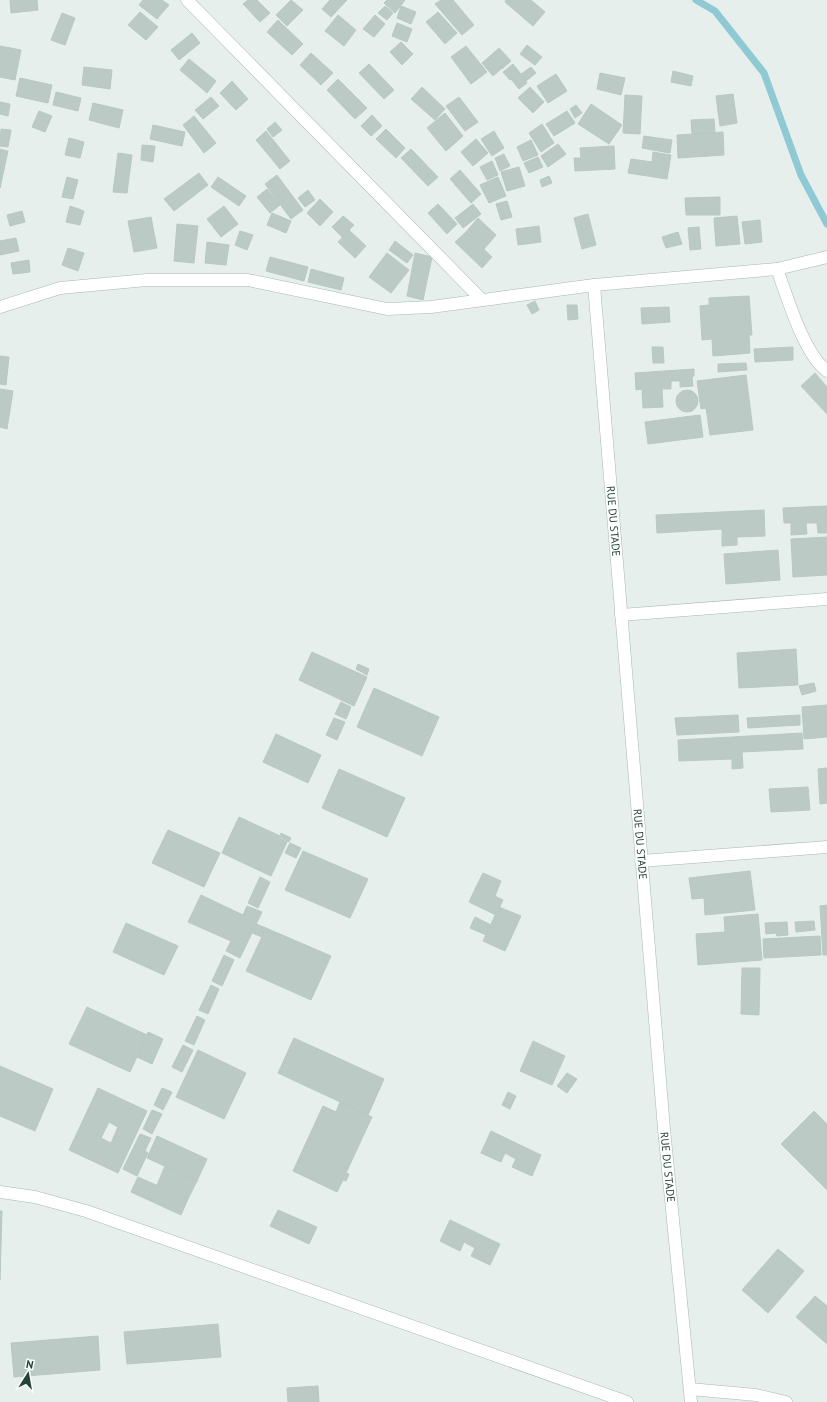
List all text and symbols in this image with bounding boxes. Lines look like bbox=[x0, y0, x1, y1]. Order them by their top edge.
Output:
street label: RUE DU STADE bbox=[604, 485, 623, 557]
street label: RUE DU STADE bbox=[630, 808, 650, 880]
street label: RUE DU STADE bbox=[657, 1131, 678, 1203]
north arrow bbox=[8, 1354, 48, 1394]
text: N bbox=[25, 1357, 35, 1372]

